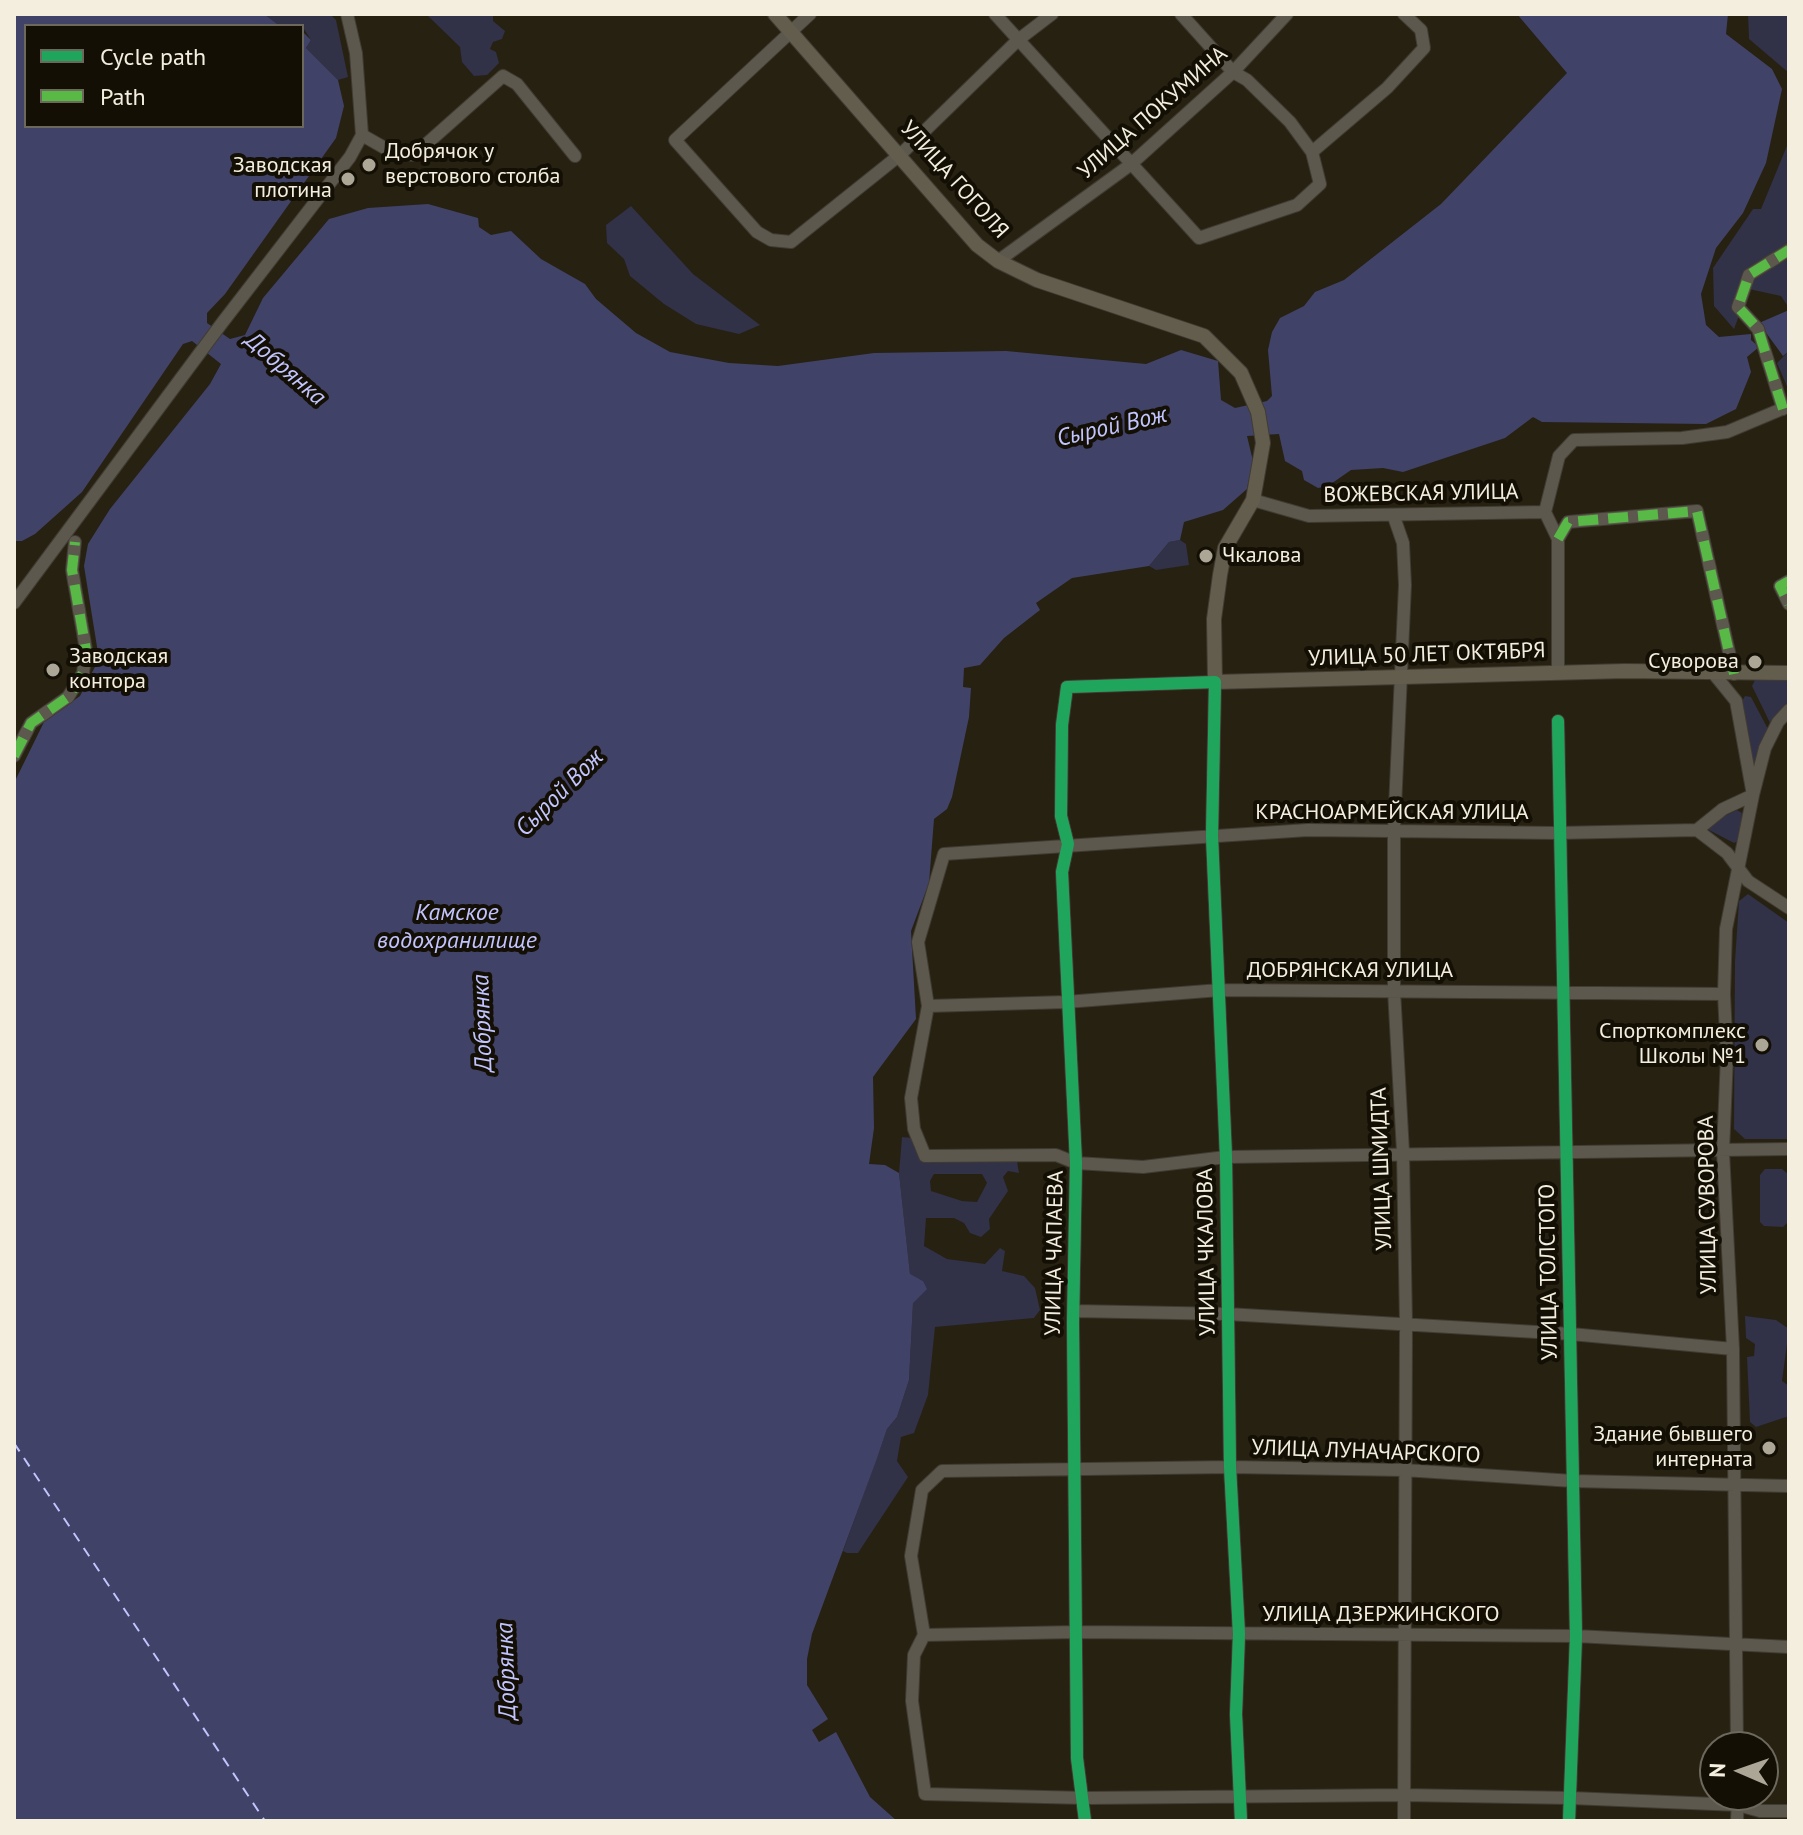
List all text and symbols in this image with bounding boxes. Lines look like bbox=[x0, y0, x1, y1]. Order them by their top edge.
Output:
legend bbox=[24, 24, 304, 128]
text: Cycle path bbox=[100, 41, 206, 72]
street label: УЛИЦА ПОКУМИНА bbox=[1073, 41, 1233, 185]
text: Path bbox=[100, 81, 146, 112]
street label: УЛИЦА ГОГОЛЯ bbox=[894, 116, 1014, 244]
place label: Добрячок у верстового столба bbox=[385, 139, 560, 190]
place label: Заводская плотина bbox=[233, 153, 332, 204]
marker: Добрячок у верстового столба bbox=[360, 156, 378, 174]
marker: Заводская плотина bbox=[339, 170, 357, 188]
water label: Добрянка bbox=[239, 326, 331, 412]
water label: Сырой Вож bbox=[1054, 400, 1170, 454]
street label: ВОЖЕВСКАЯ УЛИЦА bbox=[1323, 479, 1519, 509]
place label: Чкалова bbox=[1222, 543, 1301, 569]
marker: Чкалова bbox=[1197, 547, 1215, 565]
street label: УЛИЦА 50 ЛЕТ ОКТЯБРЯ bbox=[1308, 638, 1546, 672]
place label: Заводская контора bbox=[69, 644, 168, 696]
place label: Суворова bbox=[1648, 649, 1739, 675]
marker: Суворова bbox=[1746, 653, 1764, 671]
marker: Заводская контора bbox=[44, 661, 62, 679]
water label: Сырой Вож bbox=[510, 743, 610, 843]
street label: КРАСНОАРМЕЙСКАЯ УЛИЦА bbox=[1255, 800, 1529, 826]
water label: Камское водохранилище bbox=[377, 899, 537, 955]
street label: ДОБРЯНСКАЯ УЛИЦА bbox=[1247, 958, 1453, 984]
water label: Добрянка bbox=[467, 974, 499, 1072]
place label: Спорткомплекс Школы №1 bbox=[1599, 1019, 1746, 1070]
marker: Спорткомплекс Школы №1 bbox=[1753, 1036, 1771, 1054]
street label: УЛИЦА ШМИДТА bbox=[1366, 1087, 1398, 1251]
street label: УЛИЦА СУВОРОВА bbox=[1693, 1115, 1723, 1295]
street label: УЛИЦА ЧКАЛОВА bbox=[1192, 1168, 1222, 1336]
street label: УЛИЦА ЧАПАЕВА bbox=[1040, 1170, 1070, 1336]
street label: УЛИЦА ТОЛСТОГО bbox=[1534, 1183, 1564, 1361]
place label: Здание бывшего интерната bbox=[1593, 1422, 1753, 1474]
street label: УЛИЦА ЛУНАЧАРСКОГО bbox=[1251, 1435, 1481, 1469]
marker: Здание бывшего интерната bbox=[1760, 1439, 1778, 1457]
street label: УЛИЦА ДЗЕРЖИНСКОГО bbox=[1263, 1602, 1499, 1628]
water label: Добрянка bbox=[491, 1622, 523, 1720]
north arrow bbox=[1699, 1731, 1779, 1811]
text: N bbox=[1703, 1763, 1731, 1778]

